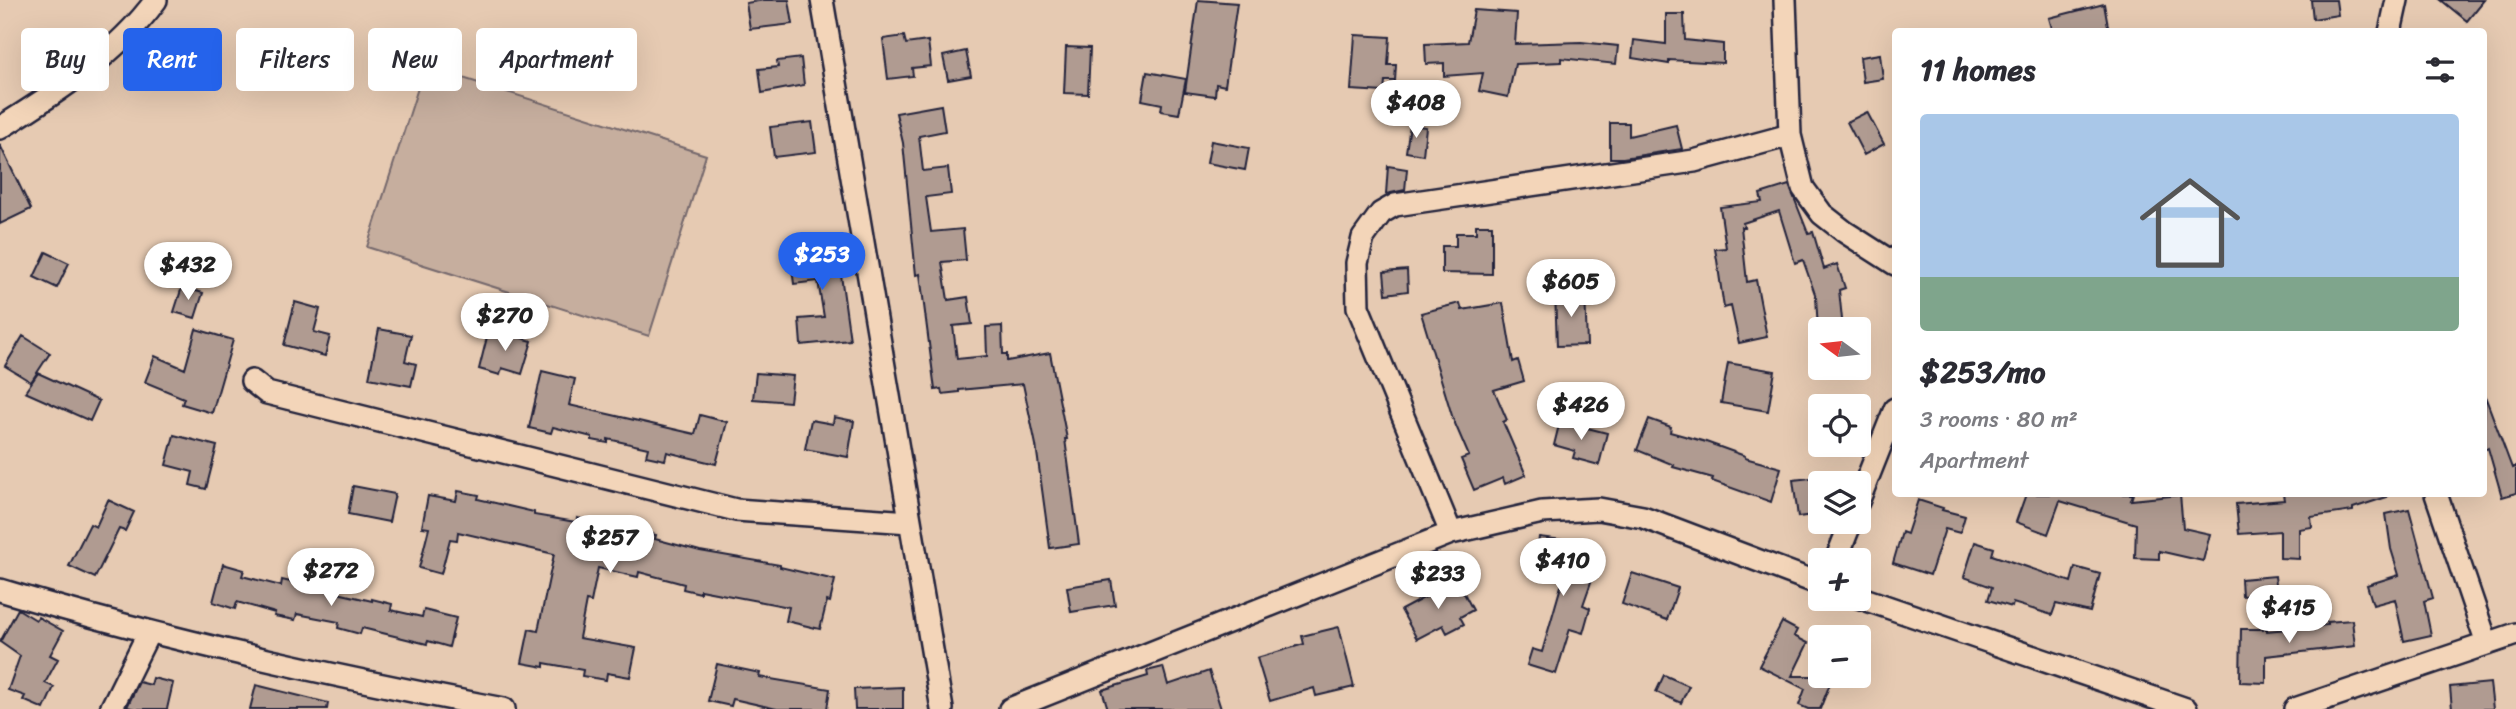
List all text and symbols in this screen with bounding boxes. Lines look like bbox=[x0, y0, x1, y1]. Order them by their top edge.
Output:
chip: Buy bbox=[21, 28, 109, 91]
chip: Rent bbox=[123, 28, 222, 91]
chip: Filters bbox=[236, 28, 354, 91]
chip: New bbox=[368, 28, 462, 91]
chip: Apartment bbox=[476, 28, 637, 91]
text: 11 homes bbox=[1920, 43, 2035, 97]
icon: filters bbox=[2421, 51, 2459, 89]
pin: $408 bbox=[1375, 80, 1457, 140]
text: $408 bbox=[1387, 82, 1445, 123]
icon: home bbox=[2127, 160, 2253, 286]
pin: $253 bbox=[781, 232, 863, 292]
text: $253 bbox=[794, 234, 850, 275]
pin: $432 bbox=[147, 243, 229, 302]
text: $432 bbox=[160, 244, 216, 285]
pin: $605 bbox=[1530, 260, 1612, 319]
text: $605 bbox=[1542, 261, 1600, 302]
pin: $270 bbox=[464, 294, 546, 353]
text: $270 bbox=[477, 295, 533, 336]
north arrow bbox=[1808, 317, 1871, 380]
map controls bbox=[1808, 317, 1871, 688]
text: $253/mo bbox=[1920, 345, 2045, 399]
pin: $426 bbox=[1540, 382, 1622, 442]
text: $426 bbox=[1553, 384, 1609, 425]
button: locate bbox=[1808, 394, 1871, 457]
text: 3 rooms · 80 m² bbox=[1920, 399, 2078, 440]
text: Apartment bbox=[1920, 440, 2029, 481]
button: layers bbox=[1808, 471, 1871, 534]
pin: $257 bbox=[569, 516, 651, 575]
text: $257 bbox=[582, 517, 638, 558]
pin: $410 bbox=[1522, 538, 1604, 598]
text: $410 bbox=[1536, 540, 1590, 581]
pin: $272 bbox=[290, 548, 372, 608]
button: + bbox=[1808, 548, 1871, 611]
text: $272 bbox=[303, 550, 359, 591]
pin: $233 bbox=[1397, 552, 1479, 611]
text: $233 bbox=[1411, 553, 1465, 594]
pin: $415 bbox=[2248, 586, 2330, 645]
text: $415 bbox=[2262, 587, 2316, 628]
button: − bbox=[1808, 625, 1871, 688]

